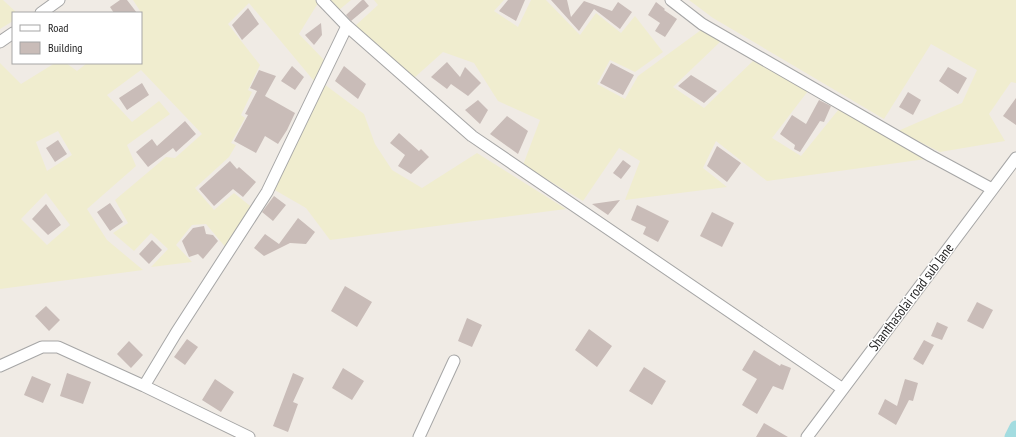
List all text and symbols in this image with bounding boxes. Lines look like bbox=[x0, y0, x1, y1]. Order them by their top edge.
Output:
legend bbox=[12, 12, 142, 64]
text: Road bbox=[48, 20, 68, 35]
text: Building bbox=[48, 40, 83, 55]
street label: Shanthasolai road sub lane bbox=[865, 239, 958, 354]

